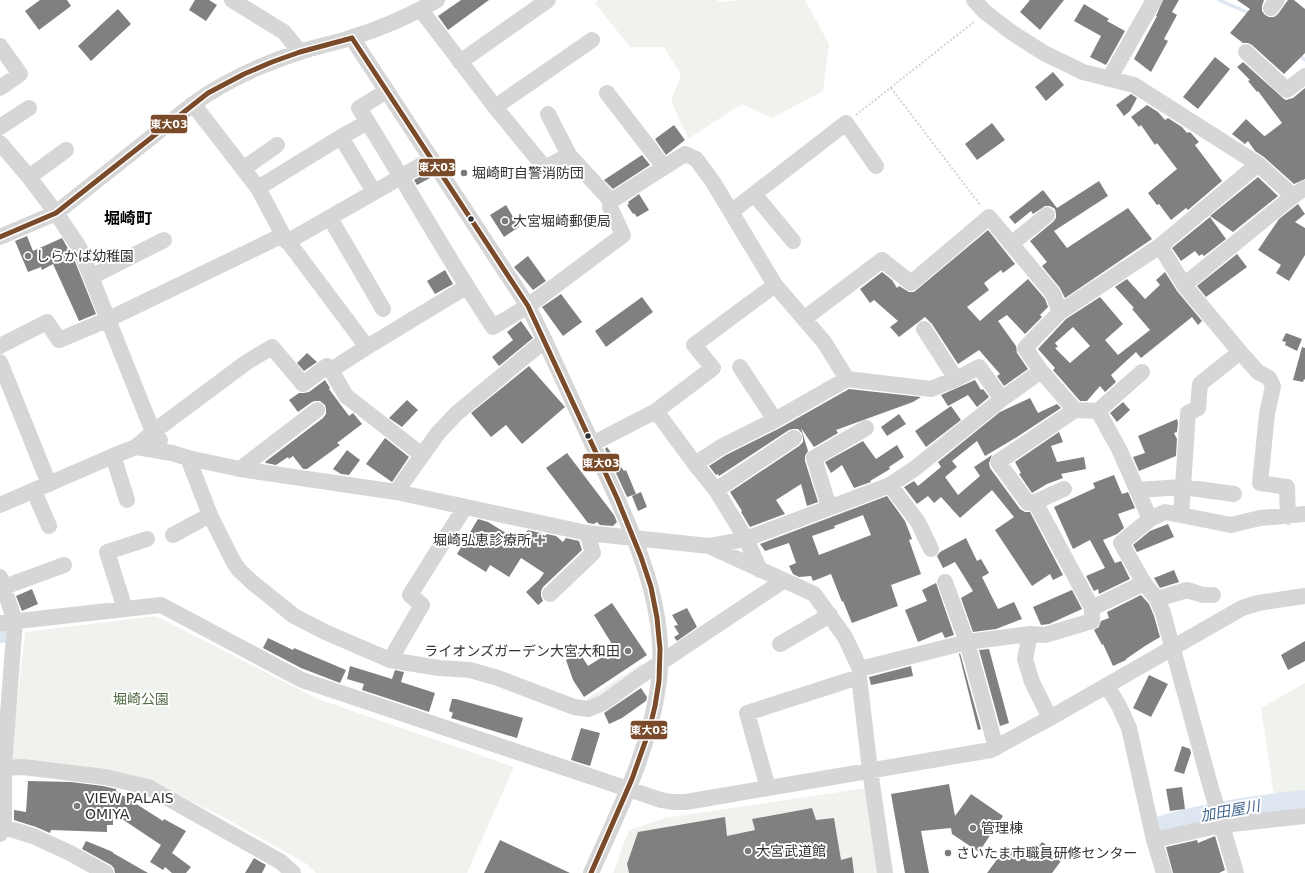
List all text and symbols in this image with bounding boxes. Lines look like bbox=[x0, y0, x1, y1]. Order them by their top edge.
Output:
line badge: 東大03 bbox=[150, 114, 188, 134]
text: 東大03 bbox=[150, 118, 188, 131]
line badge: 東大03 bbox=[418, 158, 456, 177]
text: 東大03 bbox=[418, 161, 456, 174]
place label: 堀崎町自警消防団 bbox=[472, 165, 584, 181]
marker: 堀崎町自警消防団 bbox=[459, 168, 469, 178]
district label: 堀崎町 bbox=[104, 209, 152, 228]
place label: 大宮堀崎郵便局 bbox=[513, 213, 611, 229]
unlabelled marker bbox=[466, 214, 476, 224]
marker: 大宮堀崎郵便局 bbox=[500, 216, 510, 226]
place label: しらかば幼稚園 bbox=[36, 248, 134, 264]
marker: しらかば幼稚園 bbox=[23, 251, 33, 261]
unlabelled marker bbox=[583, 431, 593, 441]
line badge: 東大03 bbox=[582, 453, 620, 472]
text: 東大03 bbox=[582, 457, 620, 470]
place label: 堀崎弘恵診療所 bbox=[433, 532, 531, 548]
marker: 堀崎弘恵診療所 bbox=[534, 534, 546, 546]
place label: ライオンズガーデン大宮大和田 bbox=[424, 643, 620, 659]
marker: ライオンズガーデン大宮大和田 bbox=[623, 646, 633, 656]
park label: 堀崎公園 bbox=[113, 691, 169, 707]
line badge: 東大03 bbox=[630, 720, 668, 740]
text: 東大03 bbox=[630, 724, 668, 737]
place label: VIEW PALAIS OMIYA bbox=[85, 790, 174, 822]
water label: 加田屋川 bbox=[1199, 797, 1263, 825]
marker: VIEW PALAIS OMIYA bbox=[72, 801, 82, 811]
place label: 管理棟 bbox=[981, 820, 1023, 836]
marker: 管理棟 bbox=[968, 823, 978, 833]
place label: 大宮武道館 bbox=[756, 843, 826, 859]
place label: さいたま市職員研修センター bbox=[956, 845, 1138, 861]
marker: 大宮武道館 bbox=[743, 846, 753, 856]
marker: さいたま市職員研修センター bbox=[943, 848, 953, 858]

